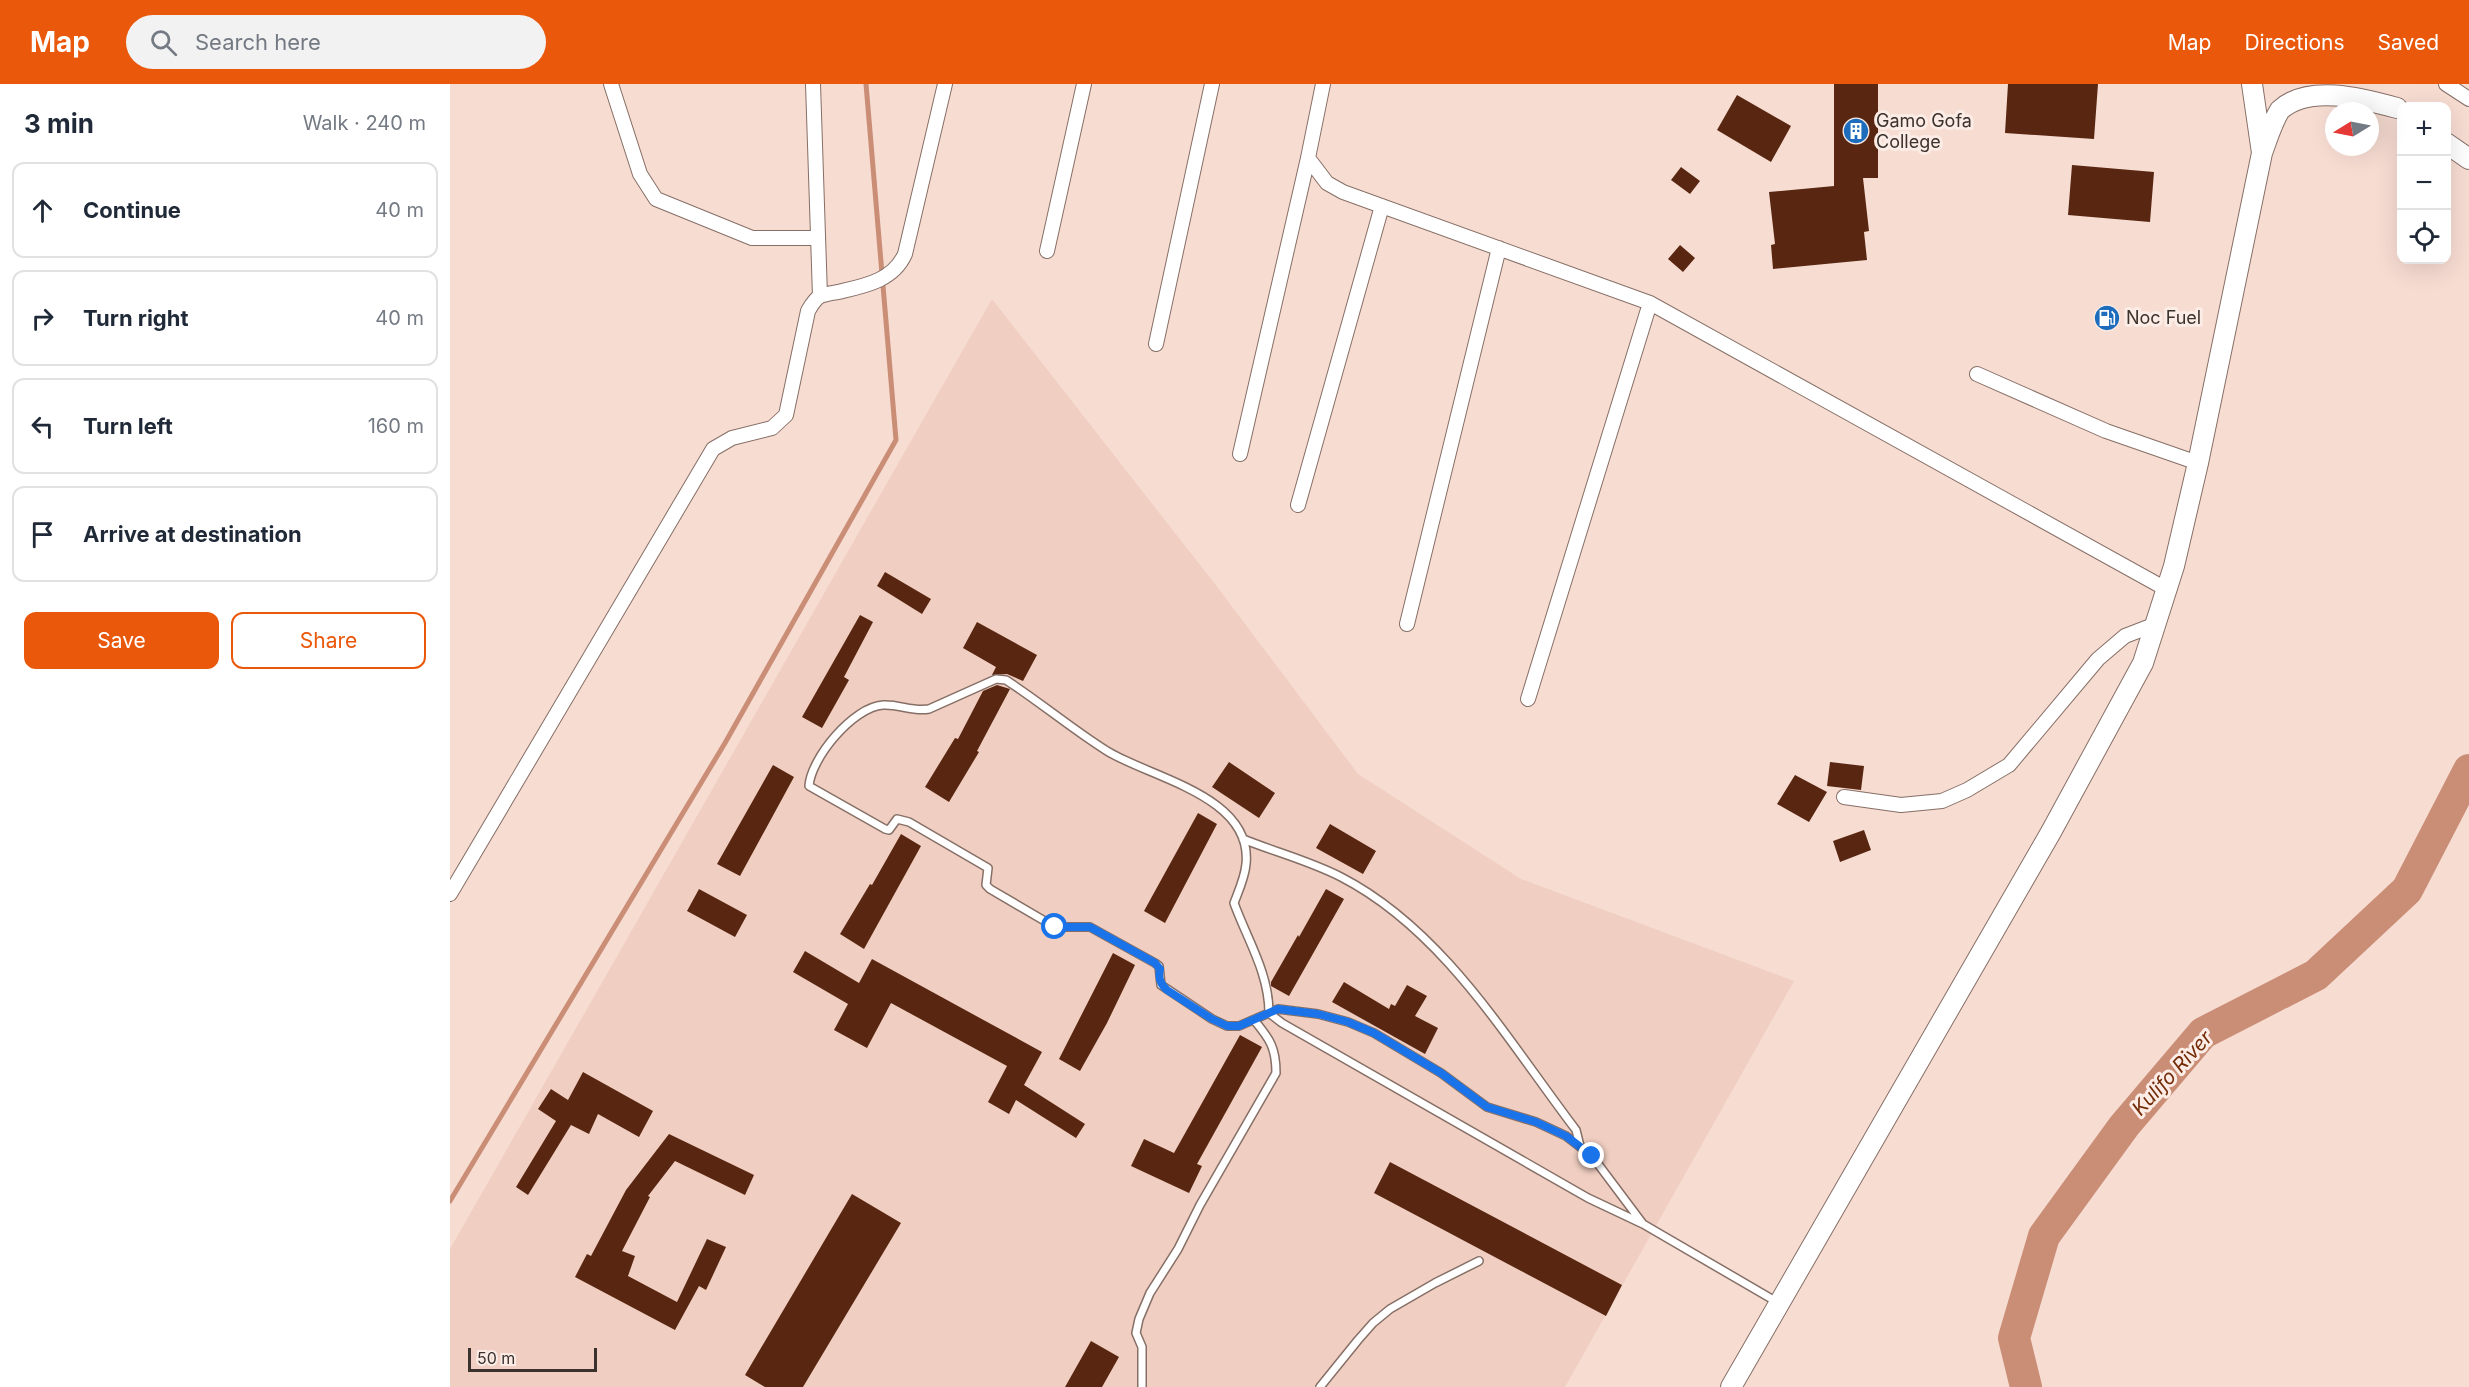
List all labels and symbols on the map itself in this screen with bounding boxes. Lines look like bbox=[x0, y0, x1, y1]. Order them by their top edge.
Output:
north arrow bbox=[2325, 102, 2379, 156]
place label: Gamo Gofa College bbox=[1876, 110, 1972, 152]
building icon: Gamo Gofa College bbox=[1841, 116, 1871, 146]
fuel station icon: Noc Fuel bbox=[2092, 303, 2122, 333]
place label: Noc Fuel bbox=[2126, 307, 2201, 328]
route start bbox=[1041, 913, 1067, 939]
water label: Kulifo River bbox=[2127, 1026, 2217, 1120]
route end bbox=[1578, 1142, 1604, 1168]
scale bar bbox=[468, 1345, 597, 1372]

